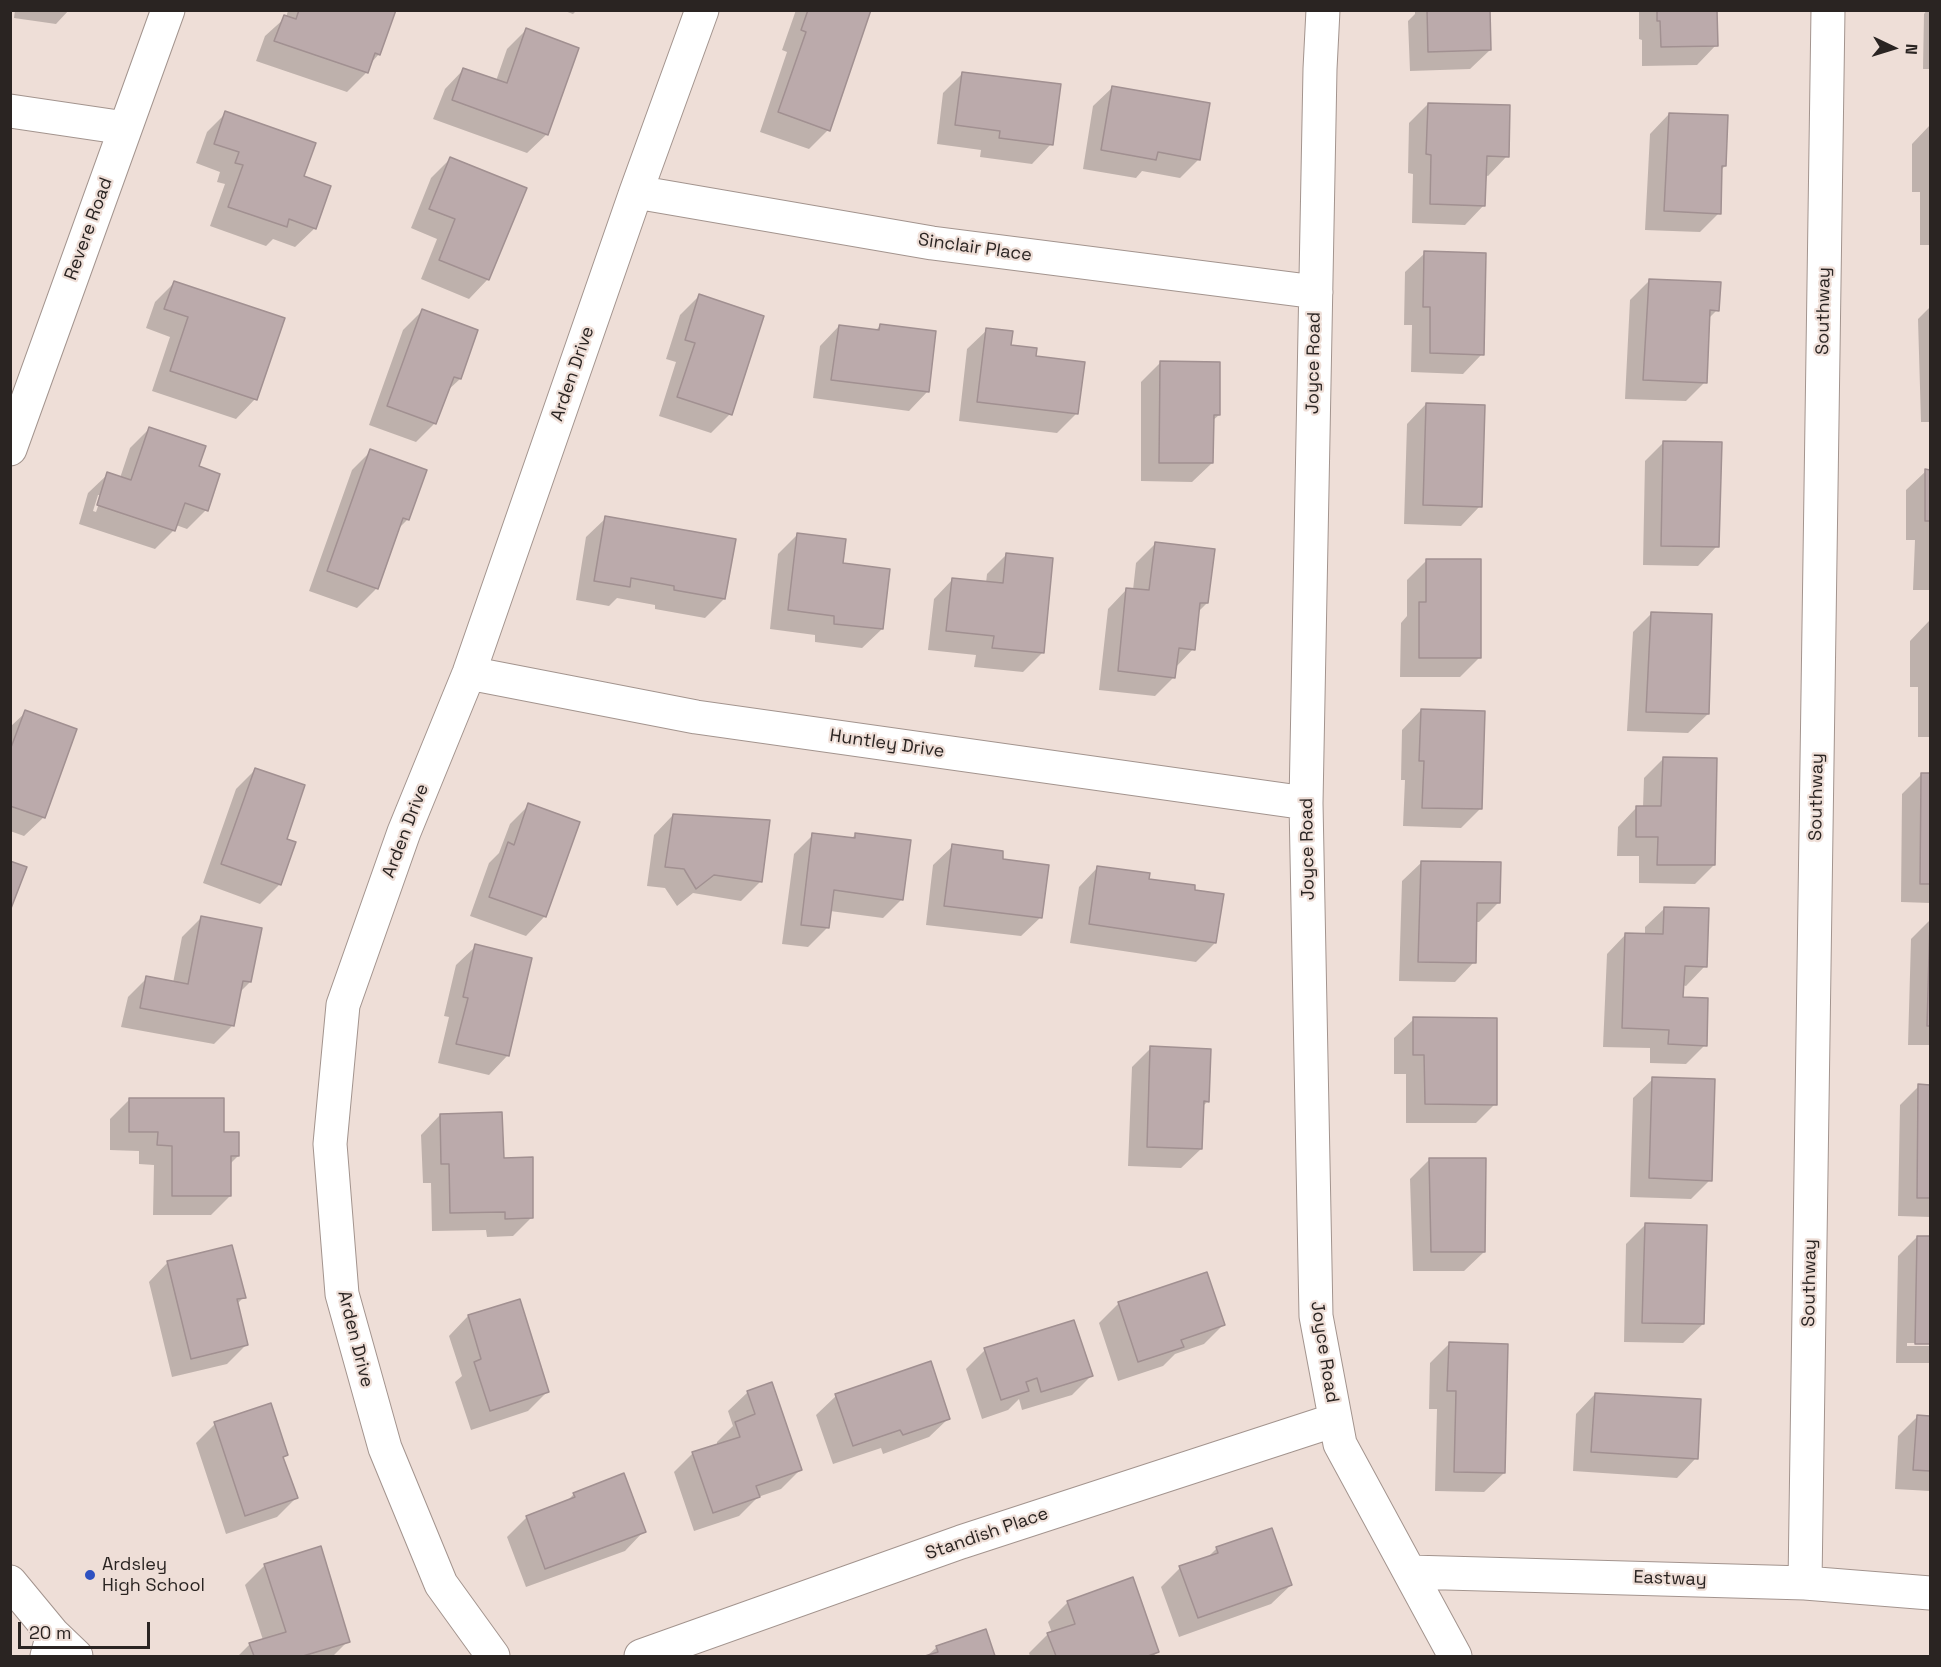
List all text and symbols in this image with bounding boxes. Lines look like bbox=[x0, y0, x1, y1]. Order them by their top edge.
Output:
north arrow bbox=[1863, 18, 1923, 78]
text: N bbox=[1901, 43, 1922, 55]
street label: Revere Road bbox=[60, 175, 118, 283]
street label: Sinclair Place bbox=[917, 229, 1033, 267]
street label: Southway bbox=[1812, 267, 1836, 355]
street label: Joyce Road bbox=[1302, 312, 1326, 414]
street label: Arden Drive bbox=[547, 324, 599, 424]
street label: Huntley Drive bbox=[828, 725, 946, 763]
street label: Southway bbox=[1805, 753, 1829, 841]
street label: Arden Drive bbox=[378, 781, 434, 881]
street label: Joyce Road bbox=[1296, 798, 1320, 900]
street label: Southway bbox=[1798, 1239, 1822, 1327]
street label: Arden Drive bbox=[333, 1288, 377, 1390]
street label: Joyce Road bbox=[1305, 1300, 1343, 1404]
street label: Standish Place bbox=[923, 1503, 1051, 1565]
place label: Ardsley High School bbox=[102, 1554, 205, 1596]
street label: Eastway bbox=[1633, 1567, 1707, 1591]
marker: Ardsley High School bbox=[83, 1568, 97, 1582]
scale bar bbox=[21, 1610, 153, 1648]
text: 20 m bbox=[29, 1621, 72, 1644]

